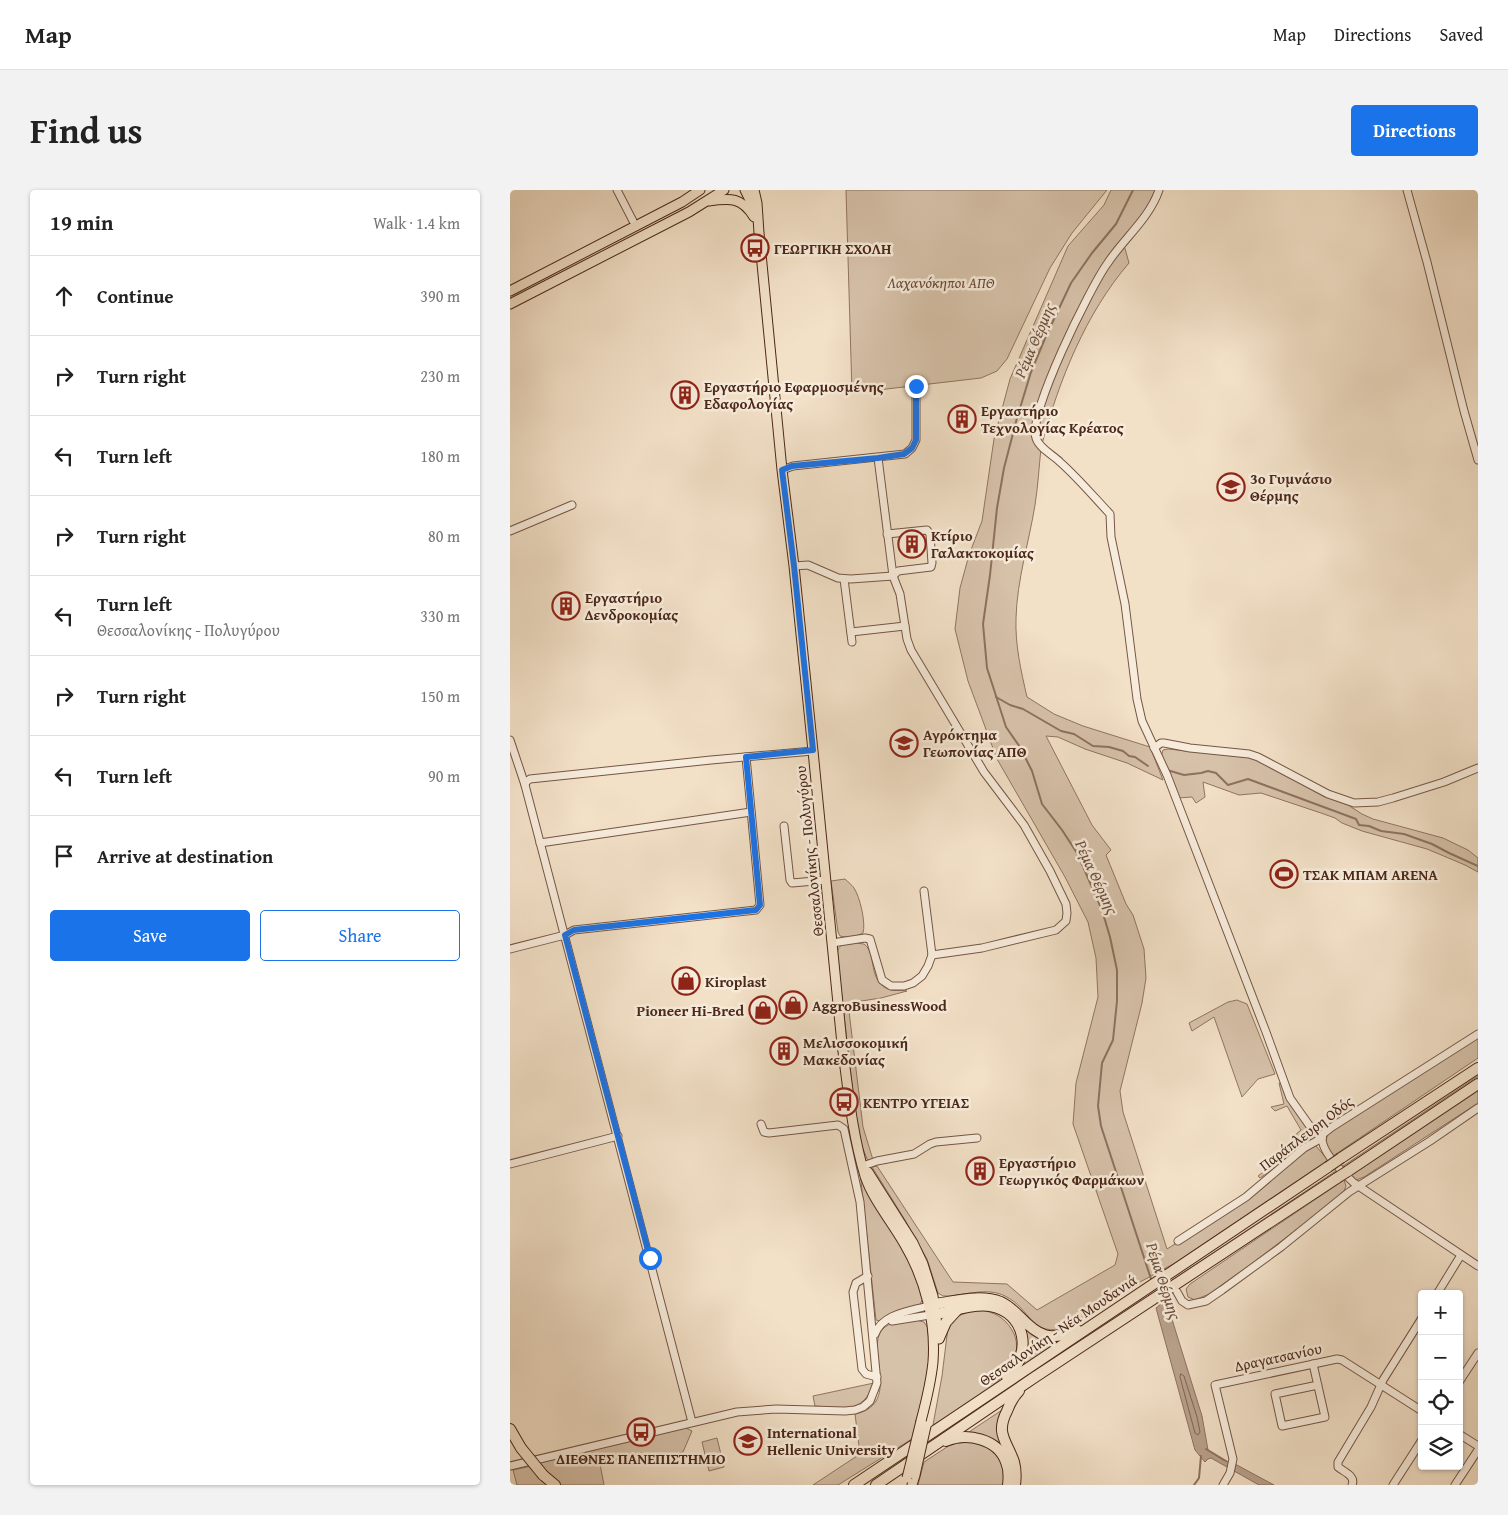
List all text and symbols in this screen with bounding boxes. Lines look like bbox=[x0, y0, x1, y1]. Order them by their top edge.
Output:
text: Map bbox=[25, 17, 72, 52]
text: Map bbox=[1273, 21, 1306, 48]
text: Directions bbox=[1334, 21, 1411, 48]
text: Saved bbox=[1439, 21, 1483, 48]
text: Find us bbox=[30, 105, 143, 156]
button: Directions bbox=[1351, 105, 1478, 156]
text: 19 min bbox=[50, 207, 113, 238]
text: Walk · 1.4 km bbox=[373, 211, 460, 235]
bus stop icon: ΓΕΩΡΓΙΚΗ ΣΧΟΛΗ bbox=[740, 233, 770, 263]
place label: ΓΕΩΡΓΙΚΗ ΣΧΟΛΗ bbox=[774, 238, 891, 259]
park label: Λαχανόκηποι ΑΠΘ bbox=[887, 272, 995, 293]
icon: ahead bbox=[50, 282, 78, 310]
text: Continue bbox=[97, 282, 174, 310]
text: 390 m bbox=[420, 284, 460, 308]
water label: Ρέμα Θέρμης bbox=[1007, 298, 1061, 382]
icon: right bbox=[50, 362, 78, 390]
text: Turn right bbox=[97, 362, 186, 390]
text: 230 m bbox=[420, 364, 460, 388]
route end bbox=[905, 375, 928, 398]
place label: Εργαστήριο Εφαρμοσμένης Εδαφολογίας bbox=[704, 376, 884, 414]
building icon: Εργαστήριο Εφαρμοσμένης Εδαφολογίας bbox=[670, 380, 700, 410]
place label: Εργαστήριο Τεχνολογίας Κρέατος bbox=[981, 400, 1124, 438]
building icon: Εργαστήριο Τεχνολογίας Κρέατος bbox=[947, 404, 977, 434]
icon: left bbox=[50, 442, 78, 470]
text: Turn left bbox=[97, 442, 172, 470]
text: 180 m bbox=[420, 444, 460, 468]
place label: 3ο Γυμνάσιο Θέρμης bbox=[1250, 468, 1332, 506]
school or university icon: 3ο Γυμνάσιο Θέρμης bbox=[1216, 472, 1246, 502]
icon: right bbox=[50, 522, 78, 550]
text: Turn right bbox=[97, 522, 186, 550]
text: 80 m bbox=[428, 524, 460, 548]
place label: Κτίριο Γαλακτοκομίας bbox=[931, 525, 1034, 563]
building icon: Κτίριο Γαλακτοκομίας bbox=[897, 529, 927, 559]
place label: Εργαστήριο Δενδροκομίας bbox=[584, 587, 678, 625]
text: Turn left bbox=[97, 590, 172, 618]
building icon: Εργαστήριο Δενδροκομίας bbox=[551, 591, 581, 621]
icon: left bbox=[50, 602, 78, 630]
text: 330 m bbox=[420, 604, 460, 628]
text: Θεσσαλονίκης - Πολυγύρου bbox=[97, 618, 280, 642]
icon: right bbox=[50, 682, 78, 710]
text: Turn right bbox=[97, 682, 186, 710]
text: 150 m bbox=[420, 684, 460, 708]
place label: Αγρόκτημα Γεωπονίας ΑΠΘ bbox=[923, 724, 1027, 762]
school or university icon: Αγρόκτημα Γεωπονίας ΑΠΘ bbox=[889, 728, 919, 758]
icon: left bbox=[50, 762, 78, 790]
text: Turn left bbox=[97, 762, 172, 790]
text: 90 m bbox=[428, 764, 460, 788]
street label: Θεσσαλονίκης - Πολυγύρου bbox=[790, 764, 828, 937]
water label: Ρέμα Θέρμης bbox=[1069, 835, 1125, 919]
icon: arrive bbox=[50, 842, 78, 870]
text: Arrive at destination bbox=[97, 842, 273, 870]
sports icon: ΤΣΑΚ ΜΠΑΜ ARENA bbox=[1269, 859, 1299, 889]
place label: ΤΣΑΚ ΜΠΑΜ ARENA bbox=[1303, 864, 1438, 885]
button: Save bbox=[50, 910, 250, 961]
button: Share bbox=[260, 910, 460, 961]
shop icon: Kiroplast bbox=[671, 966, 701, 996]
place label: Kiroplast bbox=[705, 971, 767, 992]
shop icon: AggroBusinessWood bbox=[778, 990, 808, 1020]
shop icon: Pioneer Hi-Bred bbox=[748, 995, 778, 1025]
place label: AggroBusinessWood bbox=[812, 995, 947, 1016]
place label: Pioneer Hi-Bred bbox=[636, 1000, 744, 1021]
place label: Μελισσοκομική Μακεδονίας bbox=[803, 1032, 908, 1070]
building icon: Μελισσοκομική Μακεδονίας bbox=[769, 1036, 799, 1066]
bus stop icon: ΚΕΝΤΡΟ ΥΓΕΙΑΣ bbox=[829, 1087, 859, 1117]
street label: Παράπλευρη Οδός bbox=[1255, 1090, 1358, 1175]
place label: ΚΕΝΤΡΟ ΥΓΕΙΑΣ bbox=[863, 1092, 969, 1113]
place label: Εργαστήριο Γεωργικός Φαρμάκων bbox=[999, 1152, 1144, 1190]
building icon: Εργαστήριο Γεωργικός Φαρμάκων bbox=[965, 1156, 995, 1186]
water label: Ρέμα Θέρμης bbox=[1140, 1238, 1188, 1323]
route start bbox=[639, 1247, 662, 1270]
street label: Θεσσαλονίκη - Νέα Μουδανιά bbox=[975, 1269, 1141, 1391]
map controls bbox=[1418, 1290, 1463, 1470]
button: + bbox=[1418, 1290, 1463, 1335]
button: − bbox=[1418, 1335, 1463, 1380]
street label: Δραγατσανίου bbox=[1232, 1337, 1324, 1377]
button: locate bbox=[1418, 1380, 1463, 1425]
bus stop icon: ΔΙΕΘΝΕΣ ΠΑΝΕΠΙΣΤΗΜΙΟ bbox=[626, 1417, 656, 1447]
place label: International Hellenic University bbox=[767, 1422, 895, 1460]
button: layers bbox=[1418, 1425, 1463, 1470]
school or university icon: International Hellenic University bbox=[733, 1426, 763, 1456]
place label: ΔΙΕΘΝΕΣ ΠΑΝΕΠΙΣΤΗΜΙΟ bbox=[556, 1448, 725, 1469]

